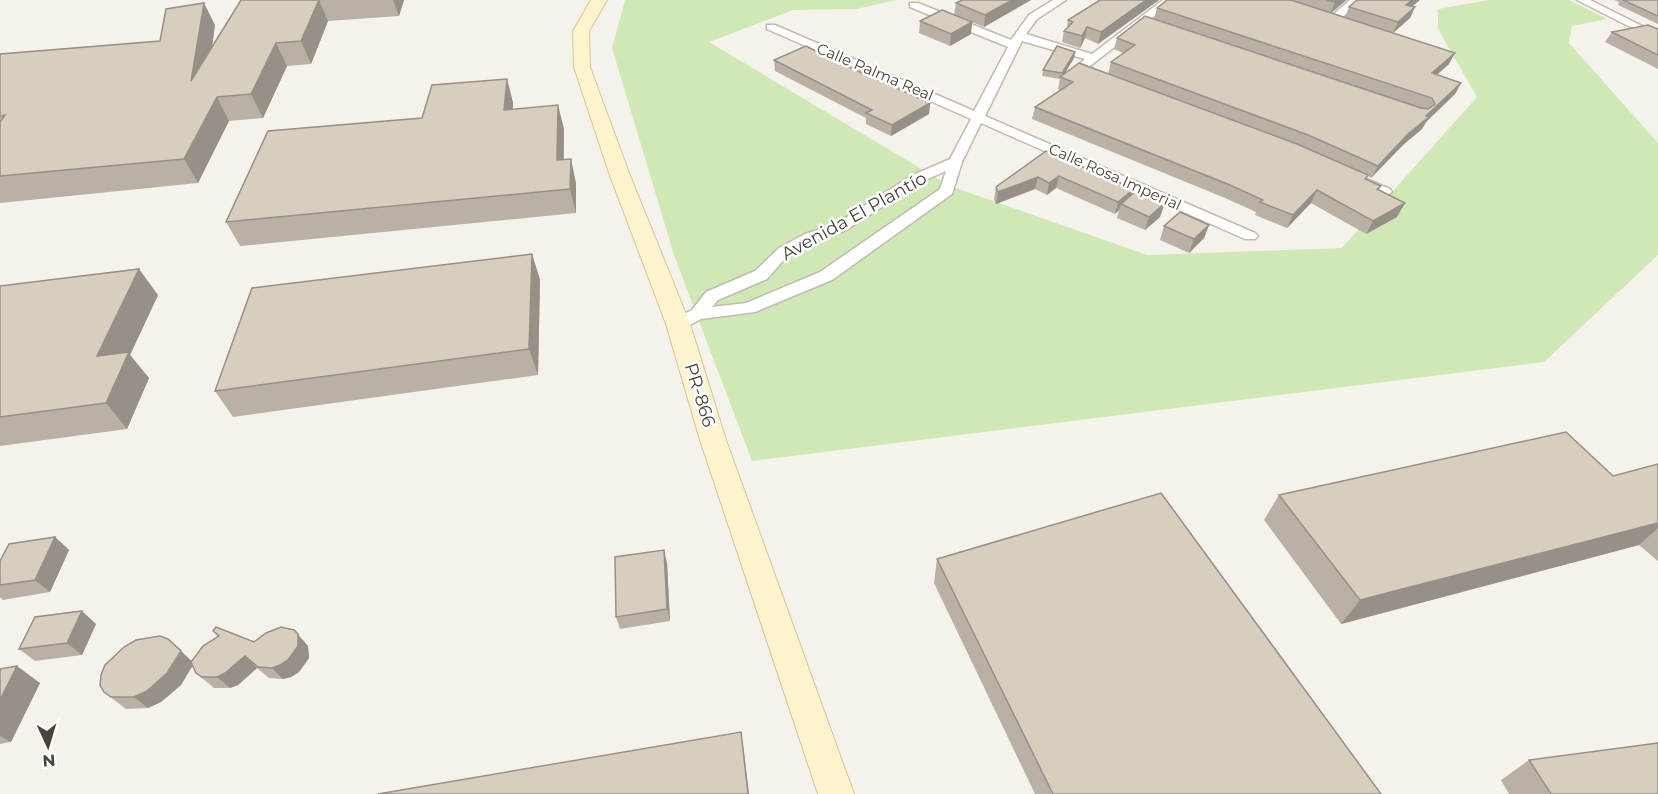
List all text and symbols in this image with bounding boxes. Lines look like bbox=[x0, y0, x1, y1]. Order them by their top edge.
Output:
street label: Calle Palma Real bbox=[814, 38, 936, 105]
street label: Calle Rosa Imperial bbox=[1046, 139, 1185, 214]
street label: Avenida El Plantío bbox=[777, 167, 931, 265]
street label: PR-866 bbox=[680, 360, 720, 430]
north arrow bbox=[18, 716, 78, 776]
text: N bbox=[42, 751, 56, 770]

